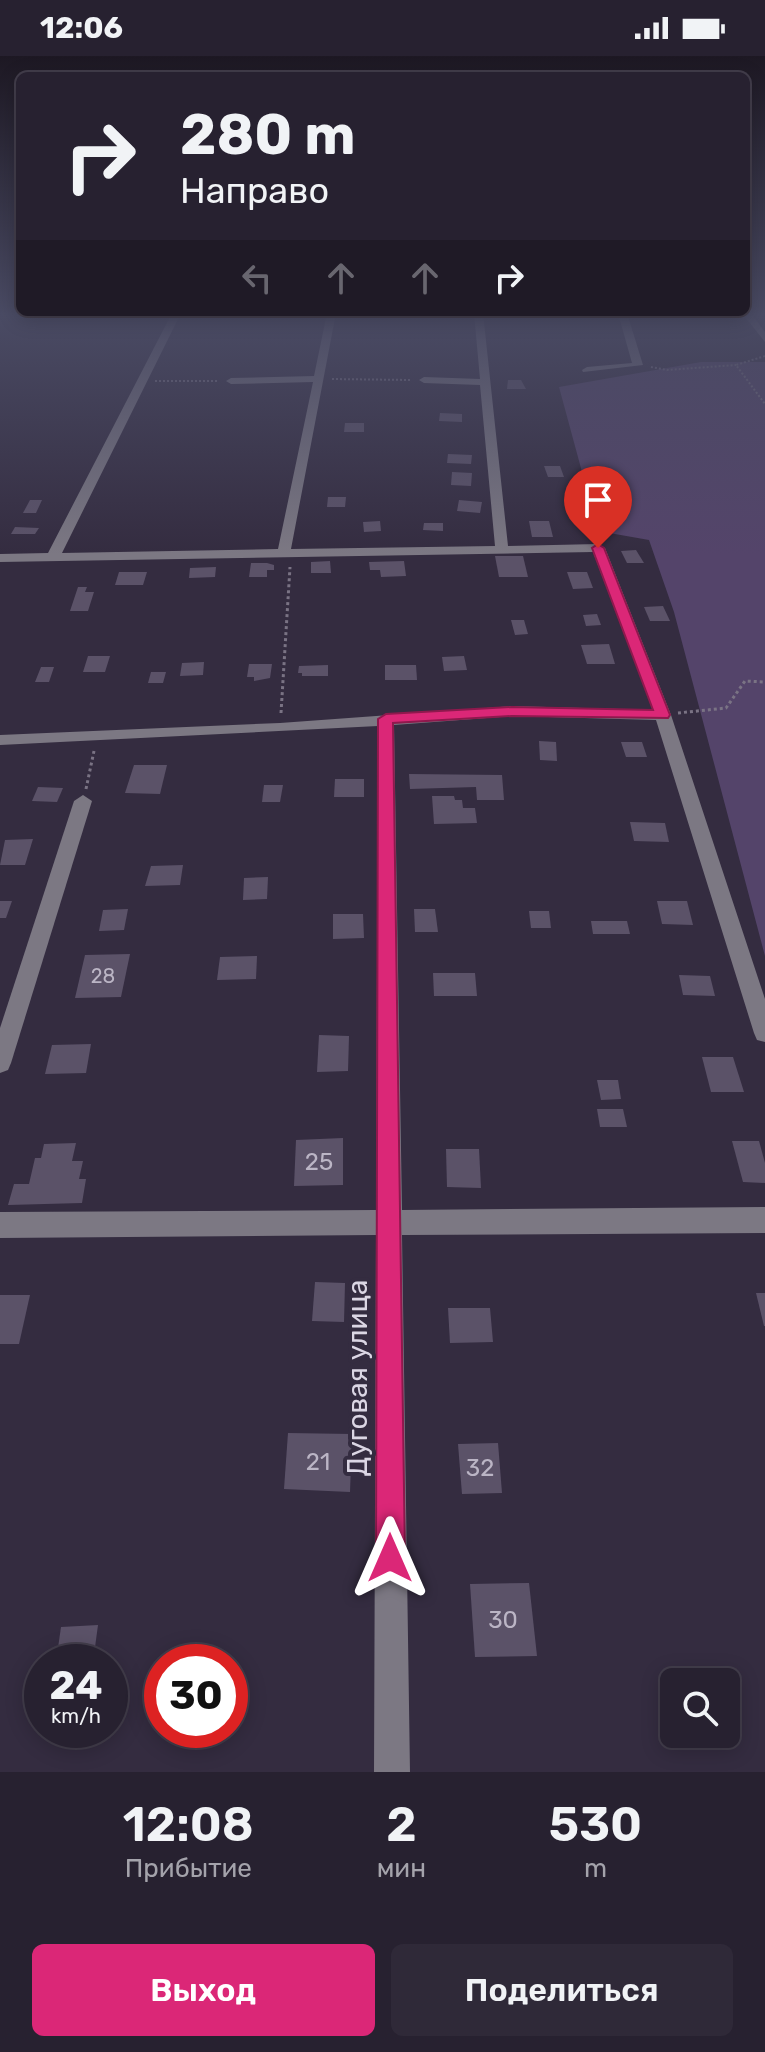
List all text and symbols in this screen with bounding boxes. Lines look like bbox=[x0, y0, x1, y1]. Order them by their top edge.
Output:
text: 12:06 bbox=[40, 10, 123, 46]
text: 280 m bbox=[180, 102, 356, 168]
icon: right bbox=[48, 104, 152, 208]
text: Направо bbox=[180, 169, 329, 212]
icon: left bbox=[235, 256, 279, 300]
icon: ahead bbox=[319, 256, 363, 300]
icon: ahead bbox=[403, 256, 447, 300]
icon: right bbox=[487, 256, 531, 300]
pin bbox=[564, 466, 632, 548]
icon: arrive bbox=[576, 478, 620, 522]
house number: 28 bbox=[91, 964, 115, 988]
house number: 25 bbox=[305, 1148, 333, 1176]
street label: Дуговая улица bbox=[341, 1280, 374, 1476]
house number: 21 bbox=[306, 1448, 330, 1476]
house number: 32 bbox=[466, 1454, 494, 1482]
position arrow bbox=[348, 1516, 432, 1600]
house number: 30 bbox=[488, 1606, 518, 1634]
speed limit sign: 30 bbox=[144, 1644, 248, 1748]
text: 24 bbox=[49, 1662, 103, 1709]
map controls bbox=[660, 1668, 740, 1748]
button: search bbox=[660, 1668, 740, 1748]
text: km/h bbox=[51, 1704, 101, 1728]
text: 12:08 bbox=[123, 1796, 254, 1853]
text: 2 bbox=[386, 1796, 417, 1853]
text: 530 bbox=[549, 1796, 642, 1853]
text: Прибытие bbox=[125, 1853, 252, 1884]
text: мин bbox=[377, 1853, 426, 1884]
text: m bbox=[584, 1853, 607, 1884]
button: Выход bbox=[32, 1944, 375, 2036]
button: Поделиться bbox=[391, 1944, 733, 2036]

